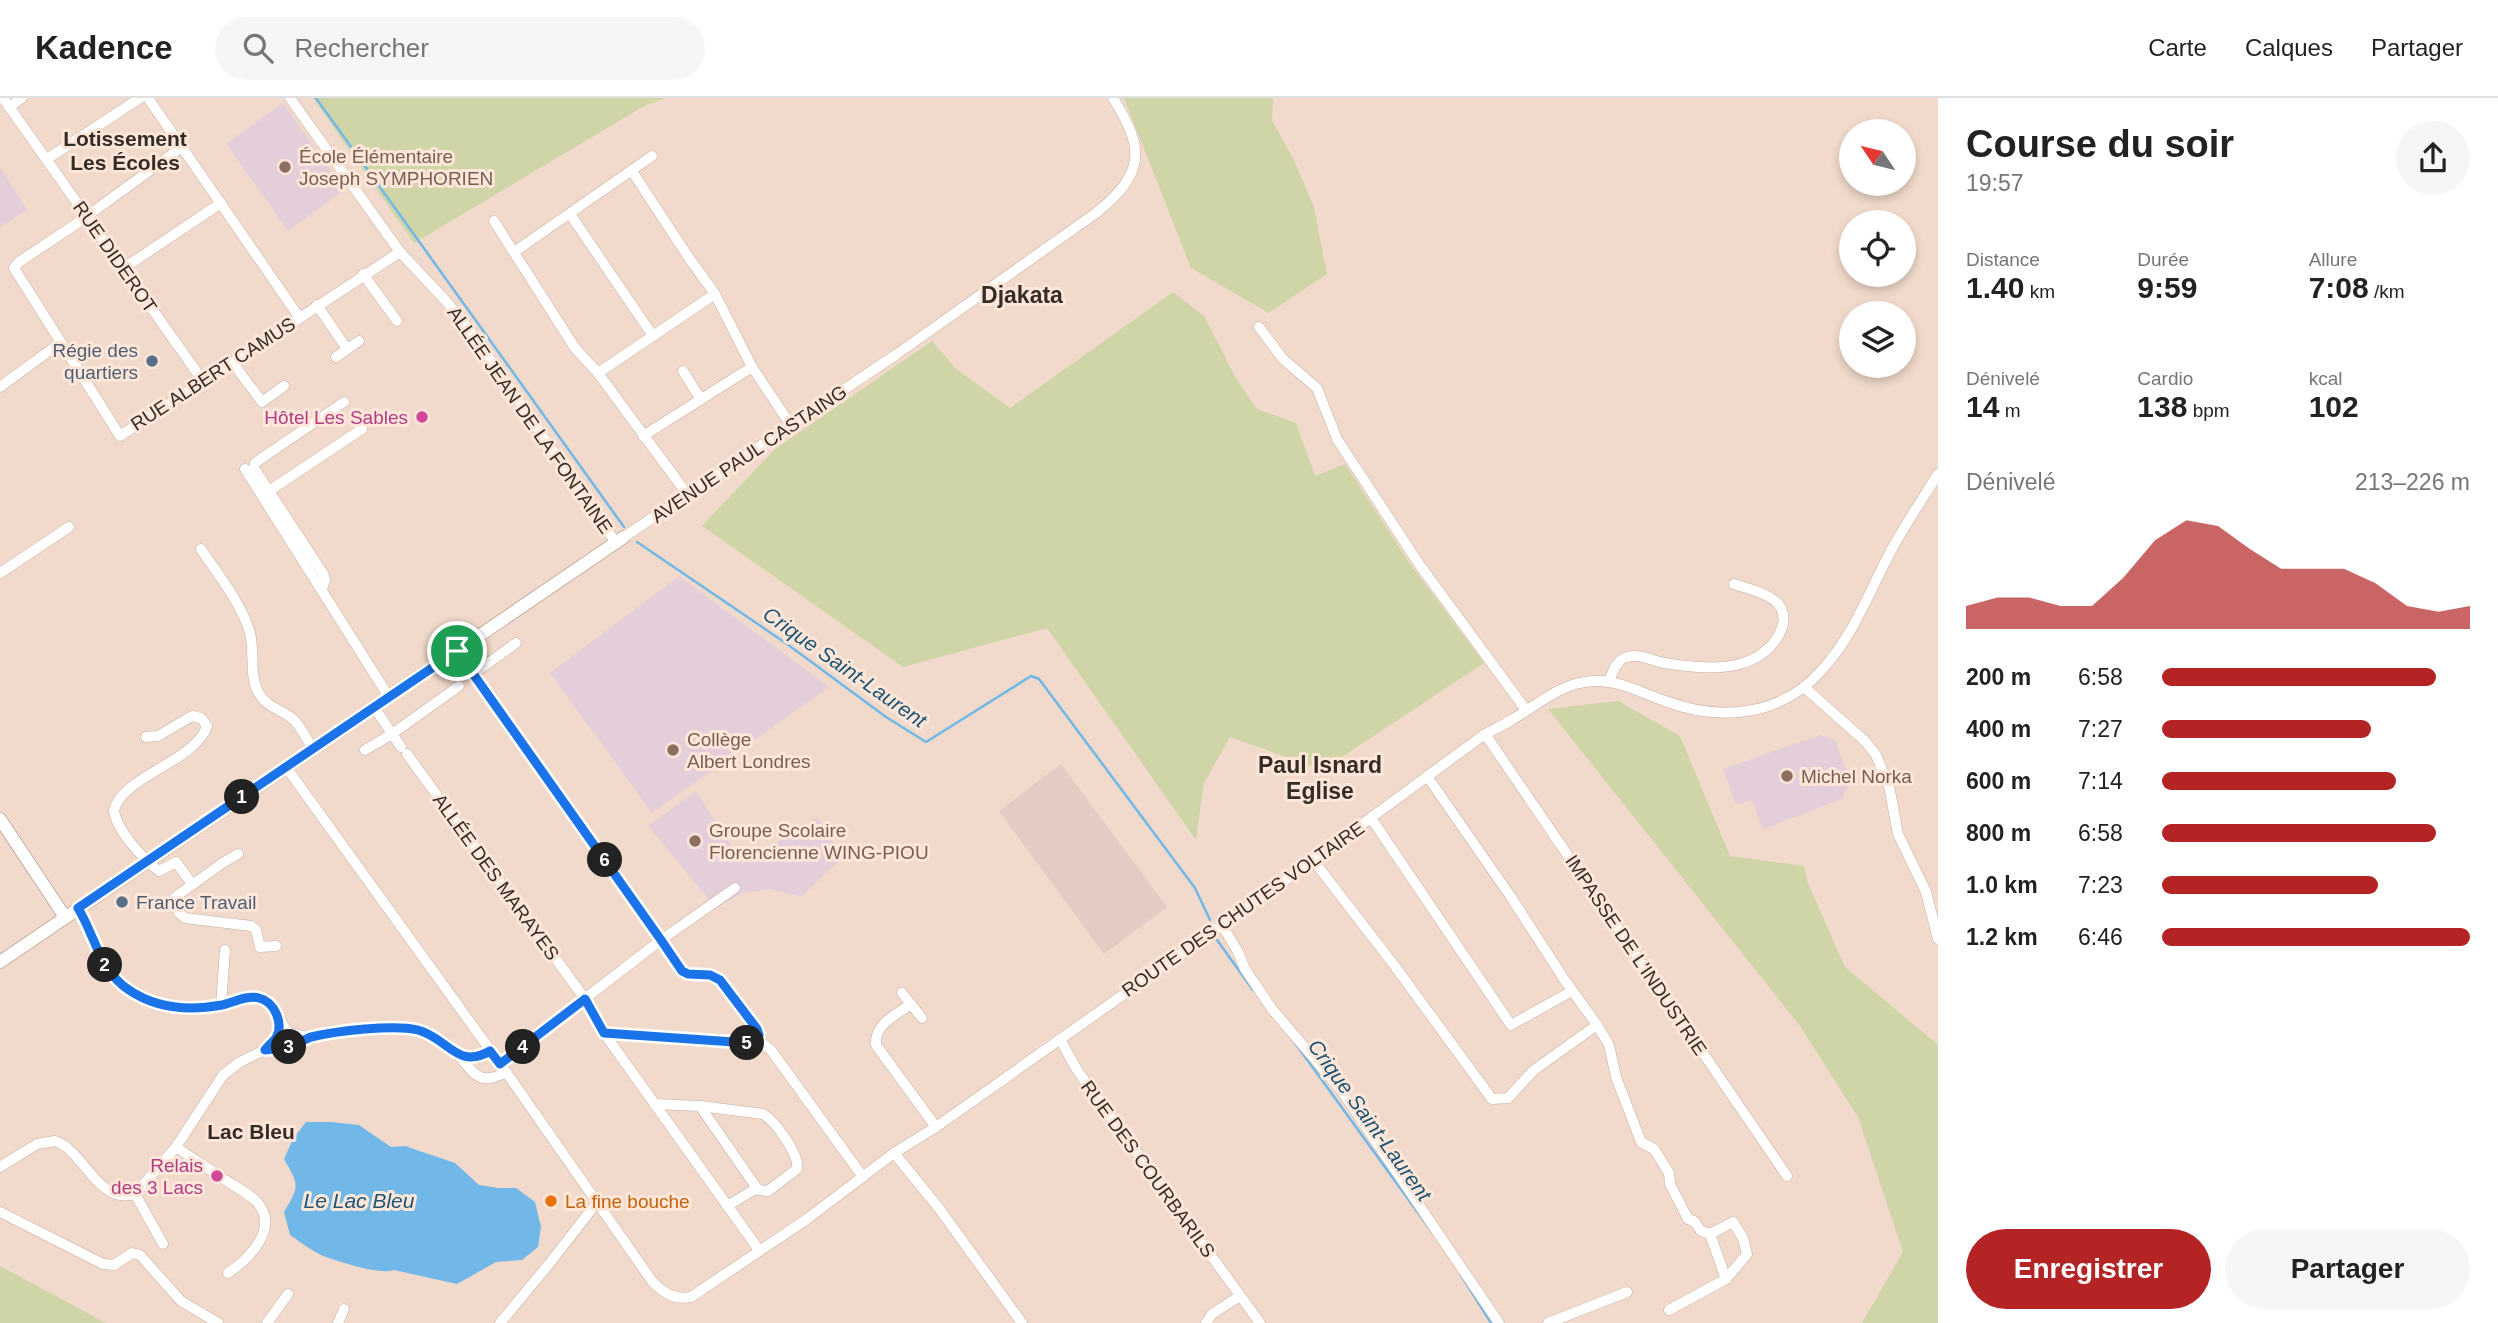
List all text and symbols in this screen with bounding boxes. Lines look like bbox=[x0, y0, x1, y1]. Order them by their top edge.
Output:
search box bbox=[215, 17, 705, 80]
text: Kadence bbox=[35, 29, 173, 66]
icon: search bbox=[239, 29, 277, 67]
text: Rechercher bbox=[295, 33, 429, 63]
text: Carte bbox=[2148, 34, 2207, 61]
text: Calques bbox=[2245, 34, 2333, 61]
text: Partager bbox=[2371, 34, 2463, 61]
north arrow bbox=[1839, 119, 1916, 196]
map controls bbox=[1839, 119, 1916, 378]
button: share bbox=[2396, 121, 2470, 195]
text: Course du soir bbox=[1966, 123, 2234, 165]
district label: Lotissement Les Écoles bbox=[63, 127, 187, 174]
place label: École Élémentaire Joseph SYMPHORIEN bbox=[299, 146, 493, 189]
marker: École Élémentaire Joseph SYMPHORIEN bbox=[277, 159, 293, 175]
text: 19:57 bbox=[1966, 170, 2024, 196]
street label: RUE DIDEROT bbox=[69, 197, 161, 317]
button: locate bbox=[1839, 210, 1916, 287]
text: Distance bbox=[1966, 249, 2040, 270]
text: Durée bbox=[2137, 249, 2189, 270]
text: Allure bbox=[2309, 249, 2357, 270]
text: 1.40 bbox=[1966, 271, 2024, 304]
text: 9:59 bbox=[2137, 271, 2197, 304]
text: 7:08 bbox=[2309, 271, 2369, 304]
text: km bbox=[2024, 281, 2055, 302]
text: /km bbox=[2369, 281, 2405, 302]
district label: Djakata bbox=[981, 282, 1063, 308]
button: layers bbox=[1839, 301, 1916, 378]
street label: ALLÉE JEAN DE LA FONTAINE bbox=[443, 303, 617, 537]
street label: RUE ALBERT CAMUS bbox=[127, 313, 299, 435]
place label: Régie des quartiers bbox=[52, 340, 138, 383]
marker: Régie des quartiers bbox=[144, 353, 160, 369]
text: Dénivelé bbox=[1966, 368, 2040, 389]
text: Cardio bbox=[2137, 368, 2193, 389]
text: kcal bbox=[2309, 368, 2342, 389]
street label: AVENUE PAUL CASTAING bbox=[648, 381, 850, 527]
text: 14 bbox=[1966, 390, 1999, 423]
text: 138 bbox=[2137, 390, 2187, 423]
text: 102 bbox=[2309, 390, 2359, 423]
text: m bbox=[1999, 400, 2020, 421]
text: bpm bbox=[2187, 400, 2230, 421]
place label: Hôtel Les Sables bbox=[264, 407, 408, 428]
marker: Hôtel Les Sables bbox=[414, 409, 430, 425]
text: Dénivelé bbox=[1966, 469, 2056, 495]
text: 213–226 m bbox=[2355, 469, 2470, 495]
water label: Crique Saint-Laurent bbox=[759, 602, 932, 733]
pin bbox=[427, 621, 487, 681]
icon: arrive bbox=[438, 632, 476, 670]
text: 200 m bbox=[1966, 664, 2031, 690]
text: 6:58 bbox=[2078, 664, 2123, 690]
text: 400 m bbox=[1966, 716, 2031, 742]
text: 7:27 bbox=[2078, 716, 2123, 742]
place label: Collège Albert Londres bbox=[687, 729, 811, 772]
marker: Collège Albert Londres bbox=[665, 742, 681, 758]
district label: Paul Isnard Eglise bbox=[1258, 752, 1382, 804]
place label: Michel Norka bbox=[1801, 766, 1912, 787]
marker: Michel Norka bbox=[1779, 768, 1795, 784]
text: 600 m bbox=[1966, 768, 2031, 794]
text: 7:14 bbox=[2078, 768, 2123, 794]
pin: 1 bbox=[224, 780, 260, 814]
text: 1 bbox=[236, 786, 247, 807]
street label: ALLÉE DES MARAYES bbox=[429, 790, 563, 964]
street label: ROUTE DES CHUTES VOLTAIRE bbox=[1118, 817, 1368, 1001]
place label: Groupe Scolaire Florencienne WING-PIOU bbox=[709, 820, 929, 863]
text: 800 m bbox=[1966, 820, 2031, 846]
text: 6:58 bbox=[2078, 820, 2123, 846]
marker: Groupe Scolaire Florencienne WING-PIOU bbox=[687, 833, 703, 849]
pin: 6 bbox=[588, 842, 622, 878]
text: 6 bbox=[599, 849, 610, 870]
street label: IMPASSE DE L'INDUSTRIE bbox=[1561, 851, 1711, 1059]
text: 1.0 km bbox=[1966, 872, 2038, 898]
text: 7:23 bbox=[2078, 872, 2123, 898]
place label: France Travail bbox=[136, 892, 256, 913]
marker: France Travail bbox=[114, 894, 130, 910]
text: 1.2 km bbox=[1966, 924, 2038, 950]
text: 6:46 bbox=[2078, 924, 2123, 950]
pin: 2 bbox=[88, 948, 122, 982]
text: 2 bbox=[99, 954, 110, 975]
pin: 5 bbox=[730, 1026, 764, 1060]
pin: 3 bbox=[272, 1030, 306, 1065]
pin: 4 bbox=[505, 1030, 540, 1065]
text: 5 bbox=[741, 1032, 752, 1053]
water label: Crique Saint-Laurent bbox=[1304, 1035, 1437, 1206]
text: 3 bbox=[283, 1036, 294, 1057]
text: 4 bbox=[517, 1036, 528, 1057]
street label: RUE DES COURBARILS bbox=[1077, 1077, 1219, 1261]
district label: Lac Bleu bbox=[207, 1120, 295, 1143]
place label: Relais des 3 Lacs bbox=[111, 1155, 203, 1198]
marker: Relais des 3 Lacs bbox=[209, 1168, 225, 1184]
water label: Le Lac Bleu bbox=[304, 1189, 415, 1212]
place label: La fine bouche bbox=[565, 1191, 690, 1212]
marker: La fine bouche bbox=[543, 1193, 559, 1209]
button: Enregistrer bbox=[1966, 1229, 2211, 1309]
button: Partager bbox=[2225, 1229, 2470, 1309]

